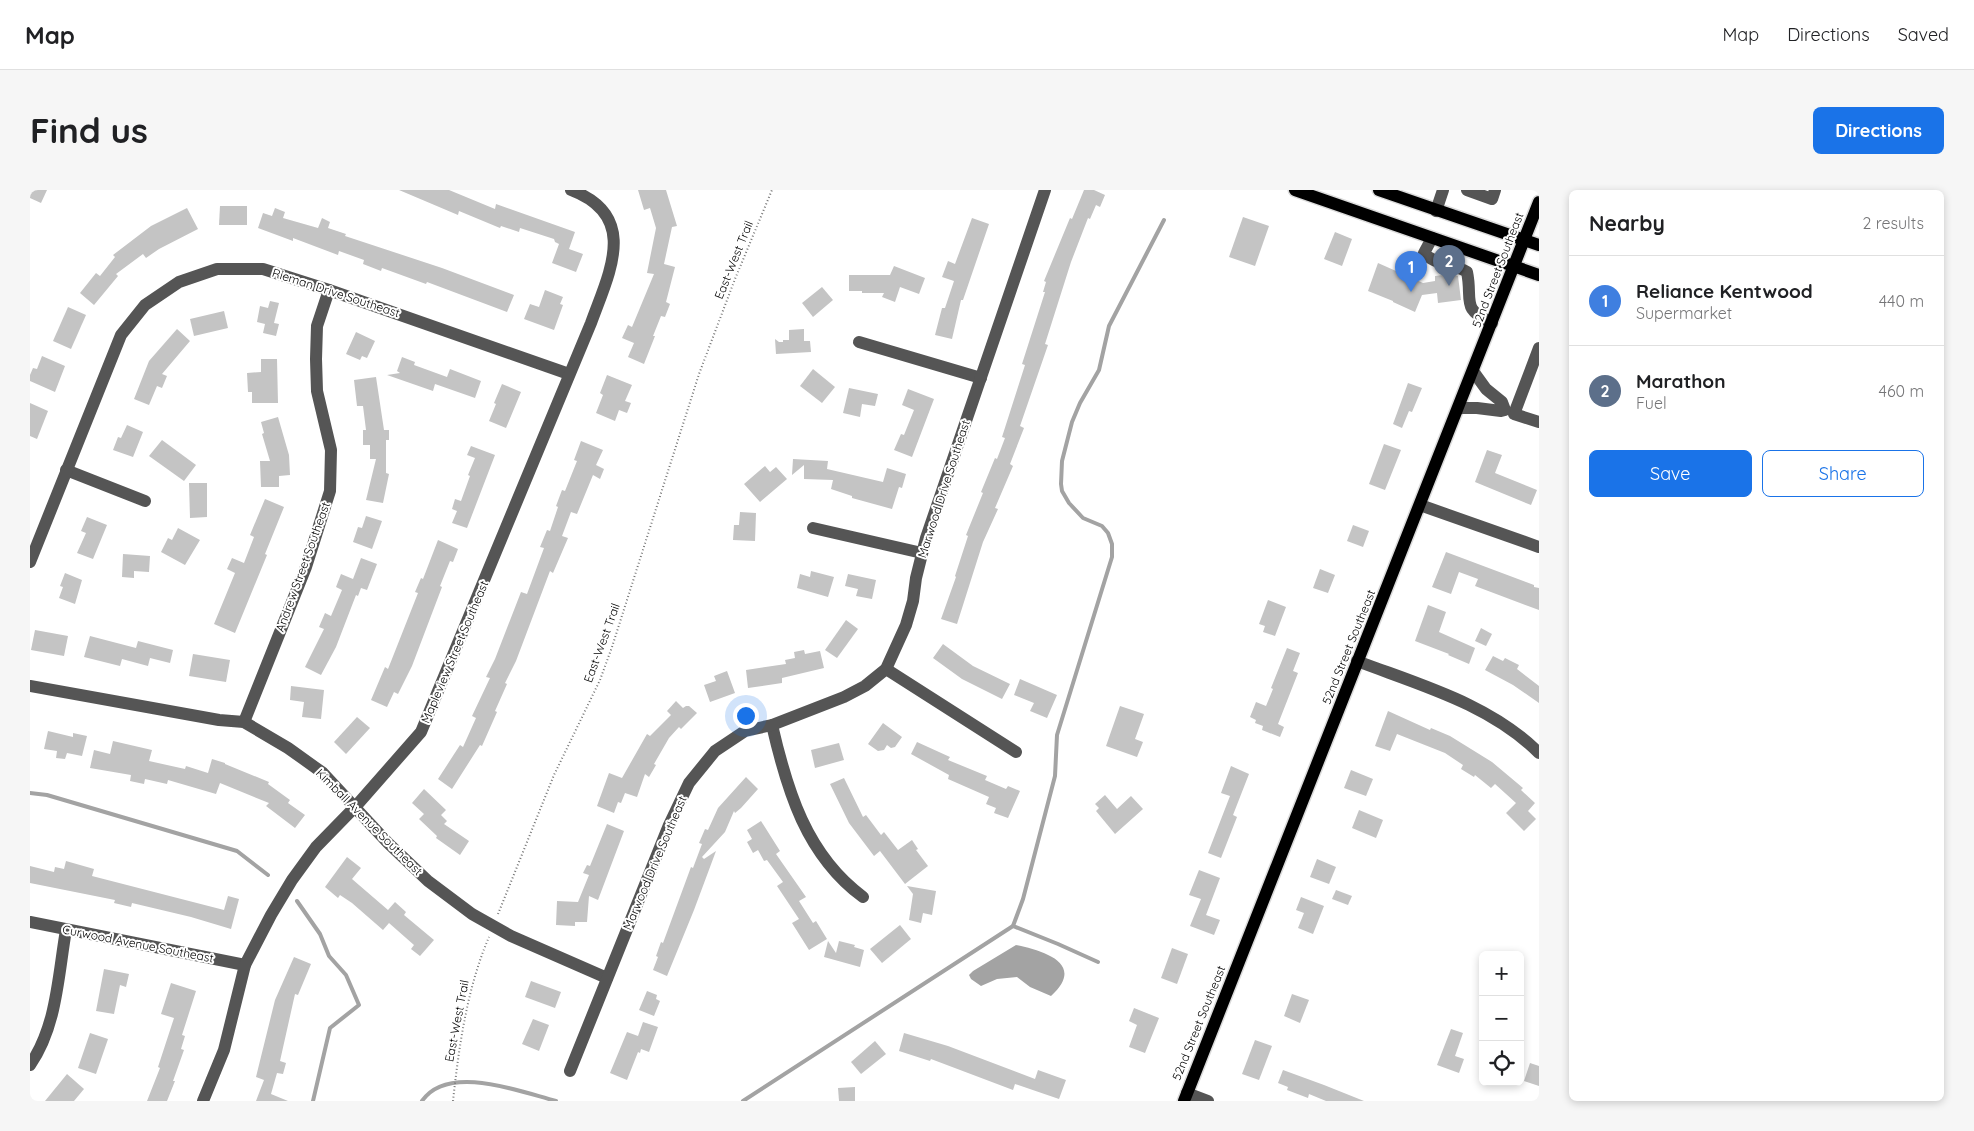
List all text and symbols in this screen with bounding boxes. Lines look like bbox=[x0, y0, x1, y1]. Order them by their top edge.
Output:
text: Map bbox=[25, 20, 75, 50]
text: Map bbox=[1722, 23, 1759, 46]
text: Directions bbox=[1787, 23, 1870, 46]
text: Saved bbox=[1898, 23, 1949, 46]
button: Directions bbox=[1813, 107, 1944, 154]
text: Find us bbox=[30, 108, 148, 152]
street label: 52nd Street Southeast bbox=[1469, 210, 1526, 330]
text: Nearby bbox=[1589, 210, 1665, 236]
text: 2 results bbox=[1862, 213, 1924, 233]
street label: East-West Trail bbox=[711, 218, 756, 301]
pin: 2 bbox=[1433, 245, 1465, 286]
pin: 1 bbox=[1395, 251, 1427, 292]
street label: Rieman Drive Southeast bbox=[270, 265, 402, 320]
text: Reliance Kentwood bbox=[1636, 279, 1813, 303]
text: 1 bbox=[1602, 291, 1608, 311]
text: 440 m bbox=[1879, 291, 1924, 311]
text: Supermarket bbox=[1636, 303, 1732, 323]
text: Marathon bbox=[1636, 369, 1726, 393]
text: 2 bbox=[1600, 381, 1610, 401]
text: 460 m bbox=[1878, 381, 1924, 401]
text: Fuel bbox=[1636, 393, 1667, 413]
street label: Marwood Drive Southeast bbox=[914, 418, 973, 560]
button: Save bbox=[1589, 450, 1752, 497]
button: Share bbox=[1762, 450, 1924, 497]
street label: Andrew Street Southeast bbox=[272, 500, 333, 634]
street label: Mapleview Street Southeast bbox=[418, 578, 491, 725]
street label: 52nd Street Southeast bbox=[1319, 587, 1378, 706]
street label: East-West Trail bbox=[580, 601, 623, 685]
your location bbox=[733, 703, 759, 729]
street label: Kimball Avenue Southeast bbox=[313, 765, 426, 878]
street label: Marwood Drive Southeast bbox=[619, 794, 690, 932]
street label: Curwood Avenue Southeast bbox=[61, 921, 215, 966]
map controls bbox=[1479, 951, 1524, 1086]
button: + bbox=[1479, 951, 1524, 996]
street label: 52nd Street Southeast bbox=[1169, 963, 1228, 1082]
street label: East-West Trail bbox=[441, 979, 472, 1063]
button: − bbox=[1479, 996, 1524, 1041]
button: locate bbox=[1479, 1041, 1524, 1086]

